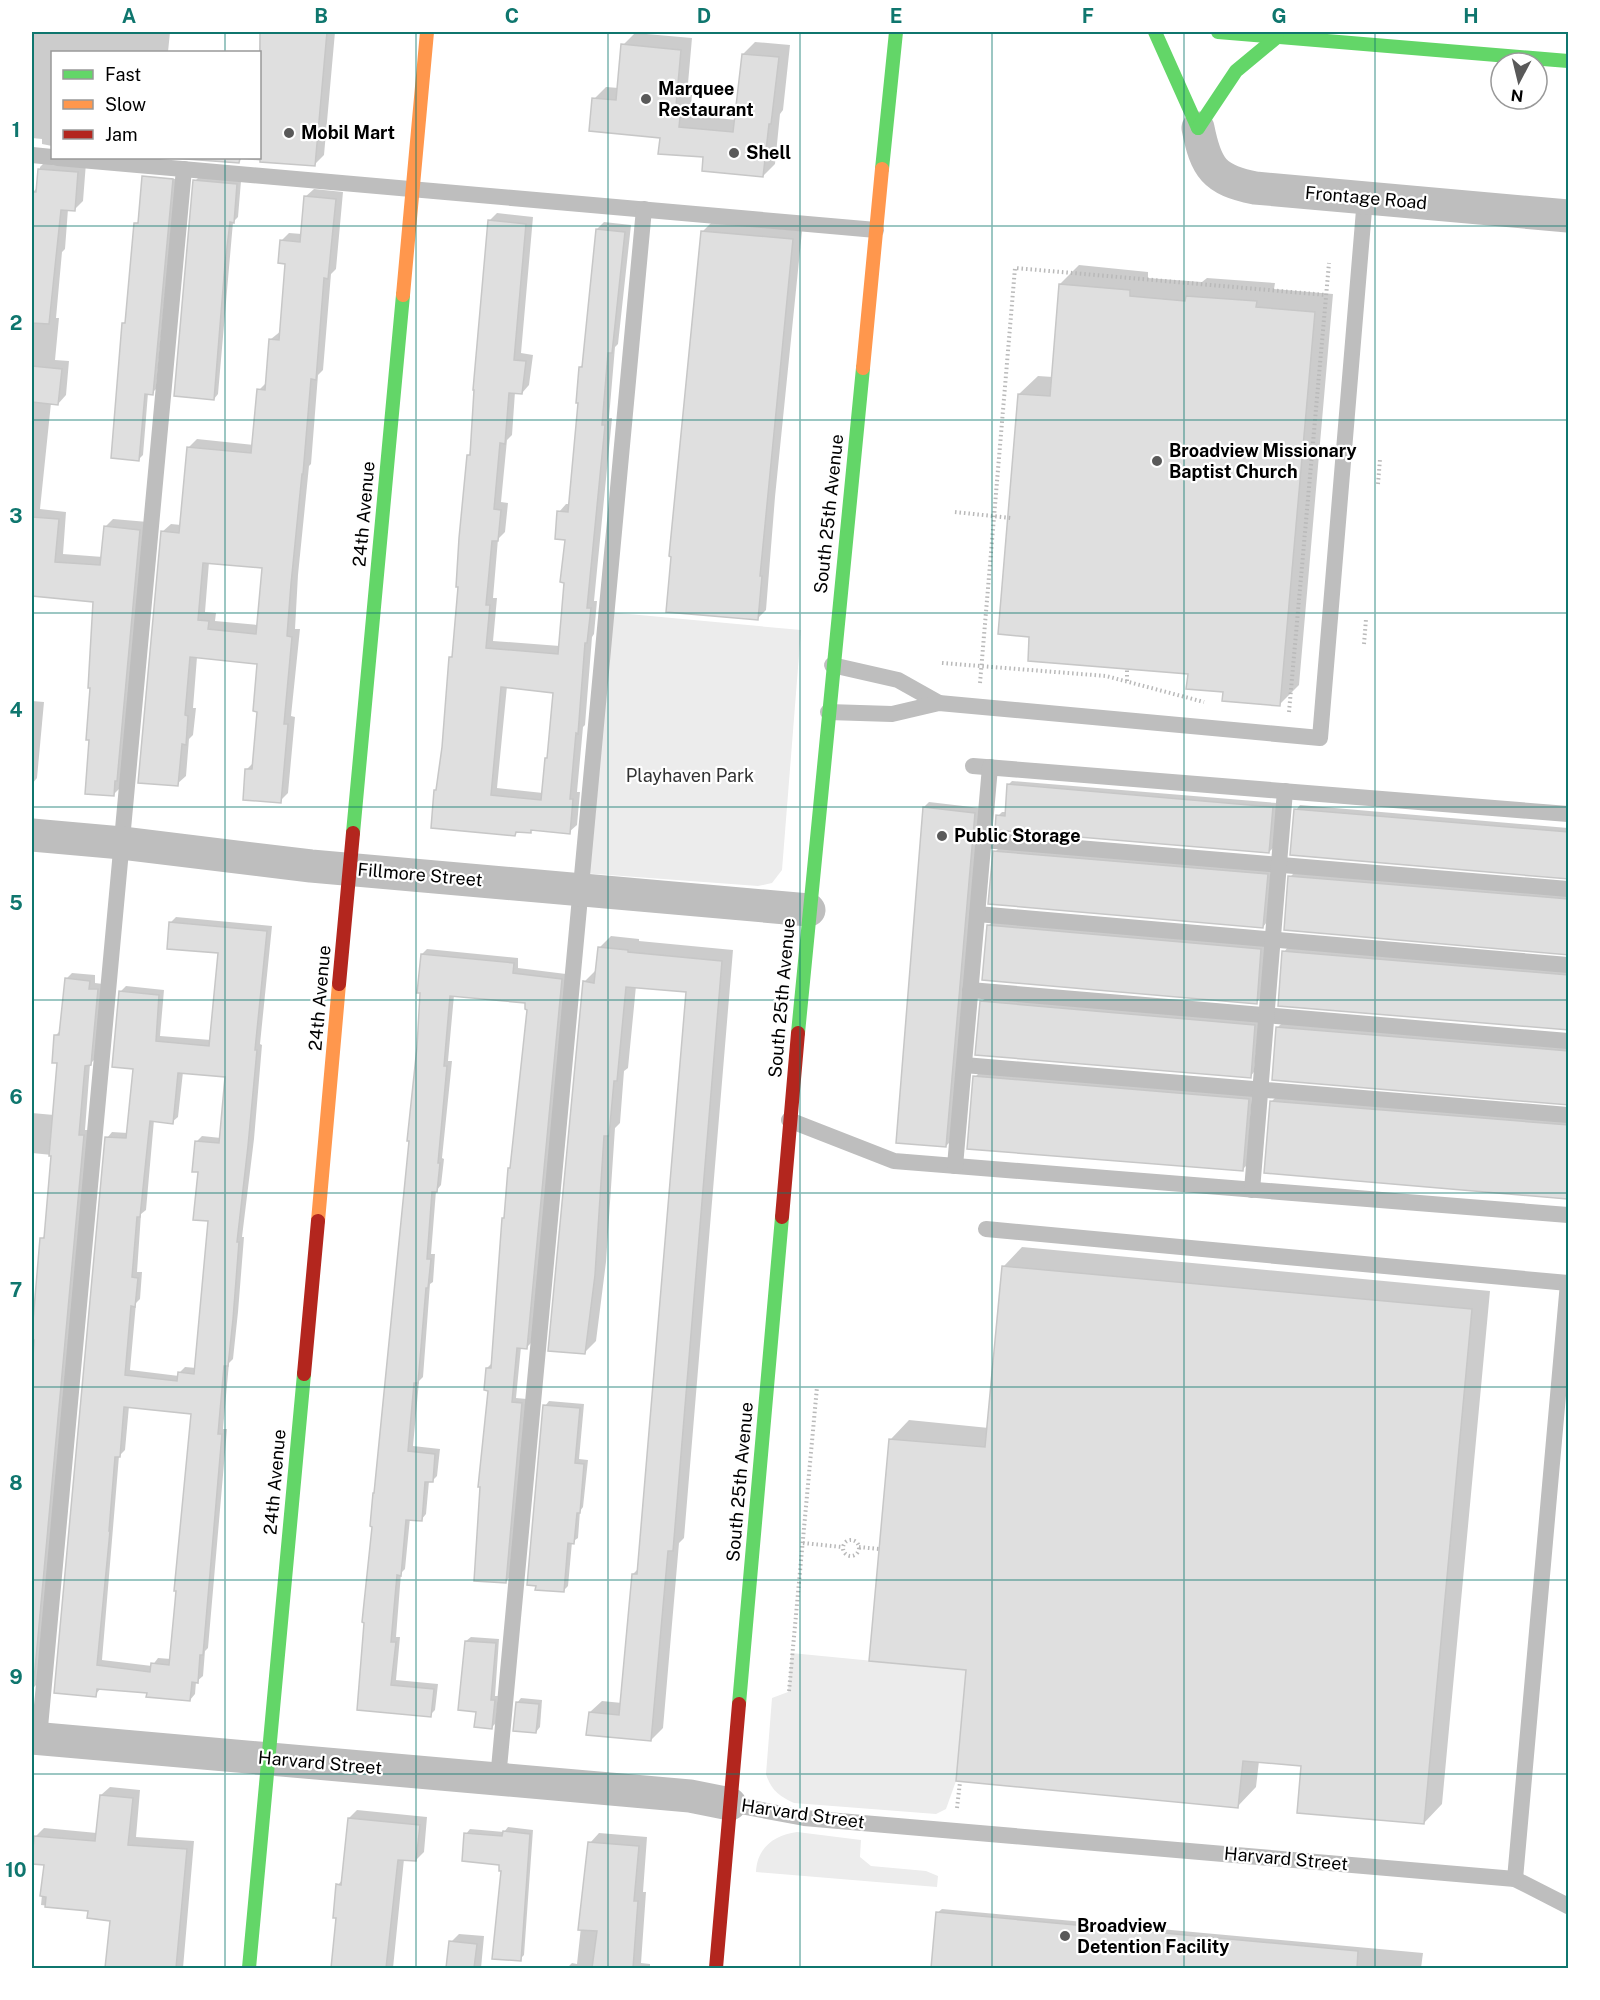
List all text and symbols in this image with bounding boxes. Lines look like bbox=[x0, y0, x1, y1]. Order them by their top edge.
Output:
text: A bbox=[122, 4, 136, 28]
text: B bbox=[314, 4, 328, 28]
text: C bbox=[505, 4, 519, 28]
text: D bbox=[697, 4, 711, 28]
text: E bbox=[890, 4, 902, 28]
text: F bbox=[1082, 4, 1094, 28]
text: G bbox=[1271, 4, 1287, 28]
text: H bbox=[1463, 4, 1479, 28]
legend bbox=[51, 51, 261, 159]
north arrow bbox=[1489, 51, 1549, 111]
text: Fast bbox=[105, 64, 141, 85]
place label: Marquee Restaurant bbox=[658, 78, 754, 120]
text: N bbox=[1510, 85, 1525, 106]
marker: Marquee Restaurant bbox=[639, 92, 653, 106]
text: Slow bbox=[105, 94, 146, 115]
text: 1 bbox=[12, 118, 20, 142]
place label: Mobil Mart bbox=[301, 122, 395, 143]
text: Jam bbox=[105, 124, 138, 145]
marker: Mobil Mart bbox=[282, 126, 296, 140]
place label: Shell bbox=[746, 142, 791, 163]
marker: Shell bbox=[727, 146, 741, 160]
street label: Frontage Road bbox=[1304, 182, 1428, 213]
text: 2 bbox=[10, 311, 22, 335]
street label: South 25th Avenue bbox=[810, 433, 847, 595]
place label: Broadview Missionary Baptist Church bbox=[1169, 440, 1357, 482]
marker: Broadview Missionary Baptist Church bbox=[1150, 454, 1164, 468]
street label: 24th Avenue bbox=[348, 460, 379, 567]
text: 3 bbox=[9, 504, 23, 528]
text: 4 bbox=[9, 698, 23, 722]
park label: Playhaven Park bbox=[626, 765, 754, 786]
place label: Public Storage bbox=[954, 825, 1081, 846]
marker: Public Storage bbox=[935, 829, 949, 843]
street label: Fillmore Street bbox=[357, 859, 483, 890]
text: 5 bbox=[9, 891, 23, 915]
street label: South 25th Avenue bbox=[764, 917, 799, 1079]
street label: 24th Avenue bbox=[304, 944, 335, 1051]
text: 6 bbox=[9, 1085, 23, 1109]
text: 7 bbox=[10, 1278, 22, 1302]
street label: South 25th Avenue bbox=[722, 1401, 757, 1563]
street label: 24th Avenue bbox=[259, 1428, 290, 1535]
text: 8 bbox=[9, 1471, 23, 1495]
text: 9 bbox=[9, 1665, 23, 1689]
street label: Harvard Street bbox=[257, 1747, 383, 1778]
street label: Harvard Street bbox=[740, 1794, 866, 1833]
street label: Harvard Street bbox=[1223, 1843, 1349, 1874]
text: 10 bbox=[5, 1858, 27, 1882]
place label: Broadview Detention Facility bbox=[1077, 1915, 1229, 1957]
marker: Broadview Detention Facility bbox=[1058, 1929, 1072, 1943]

